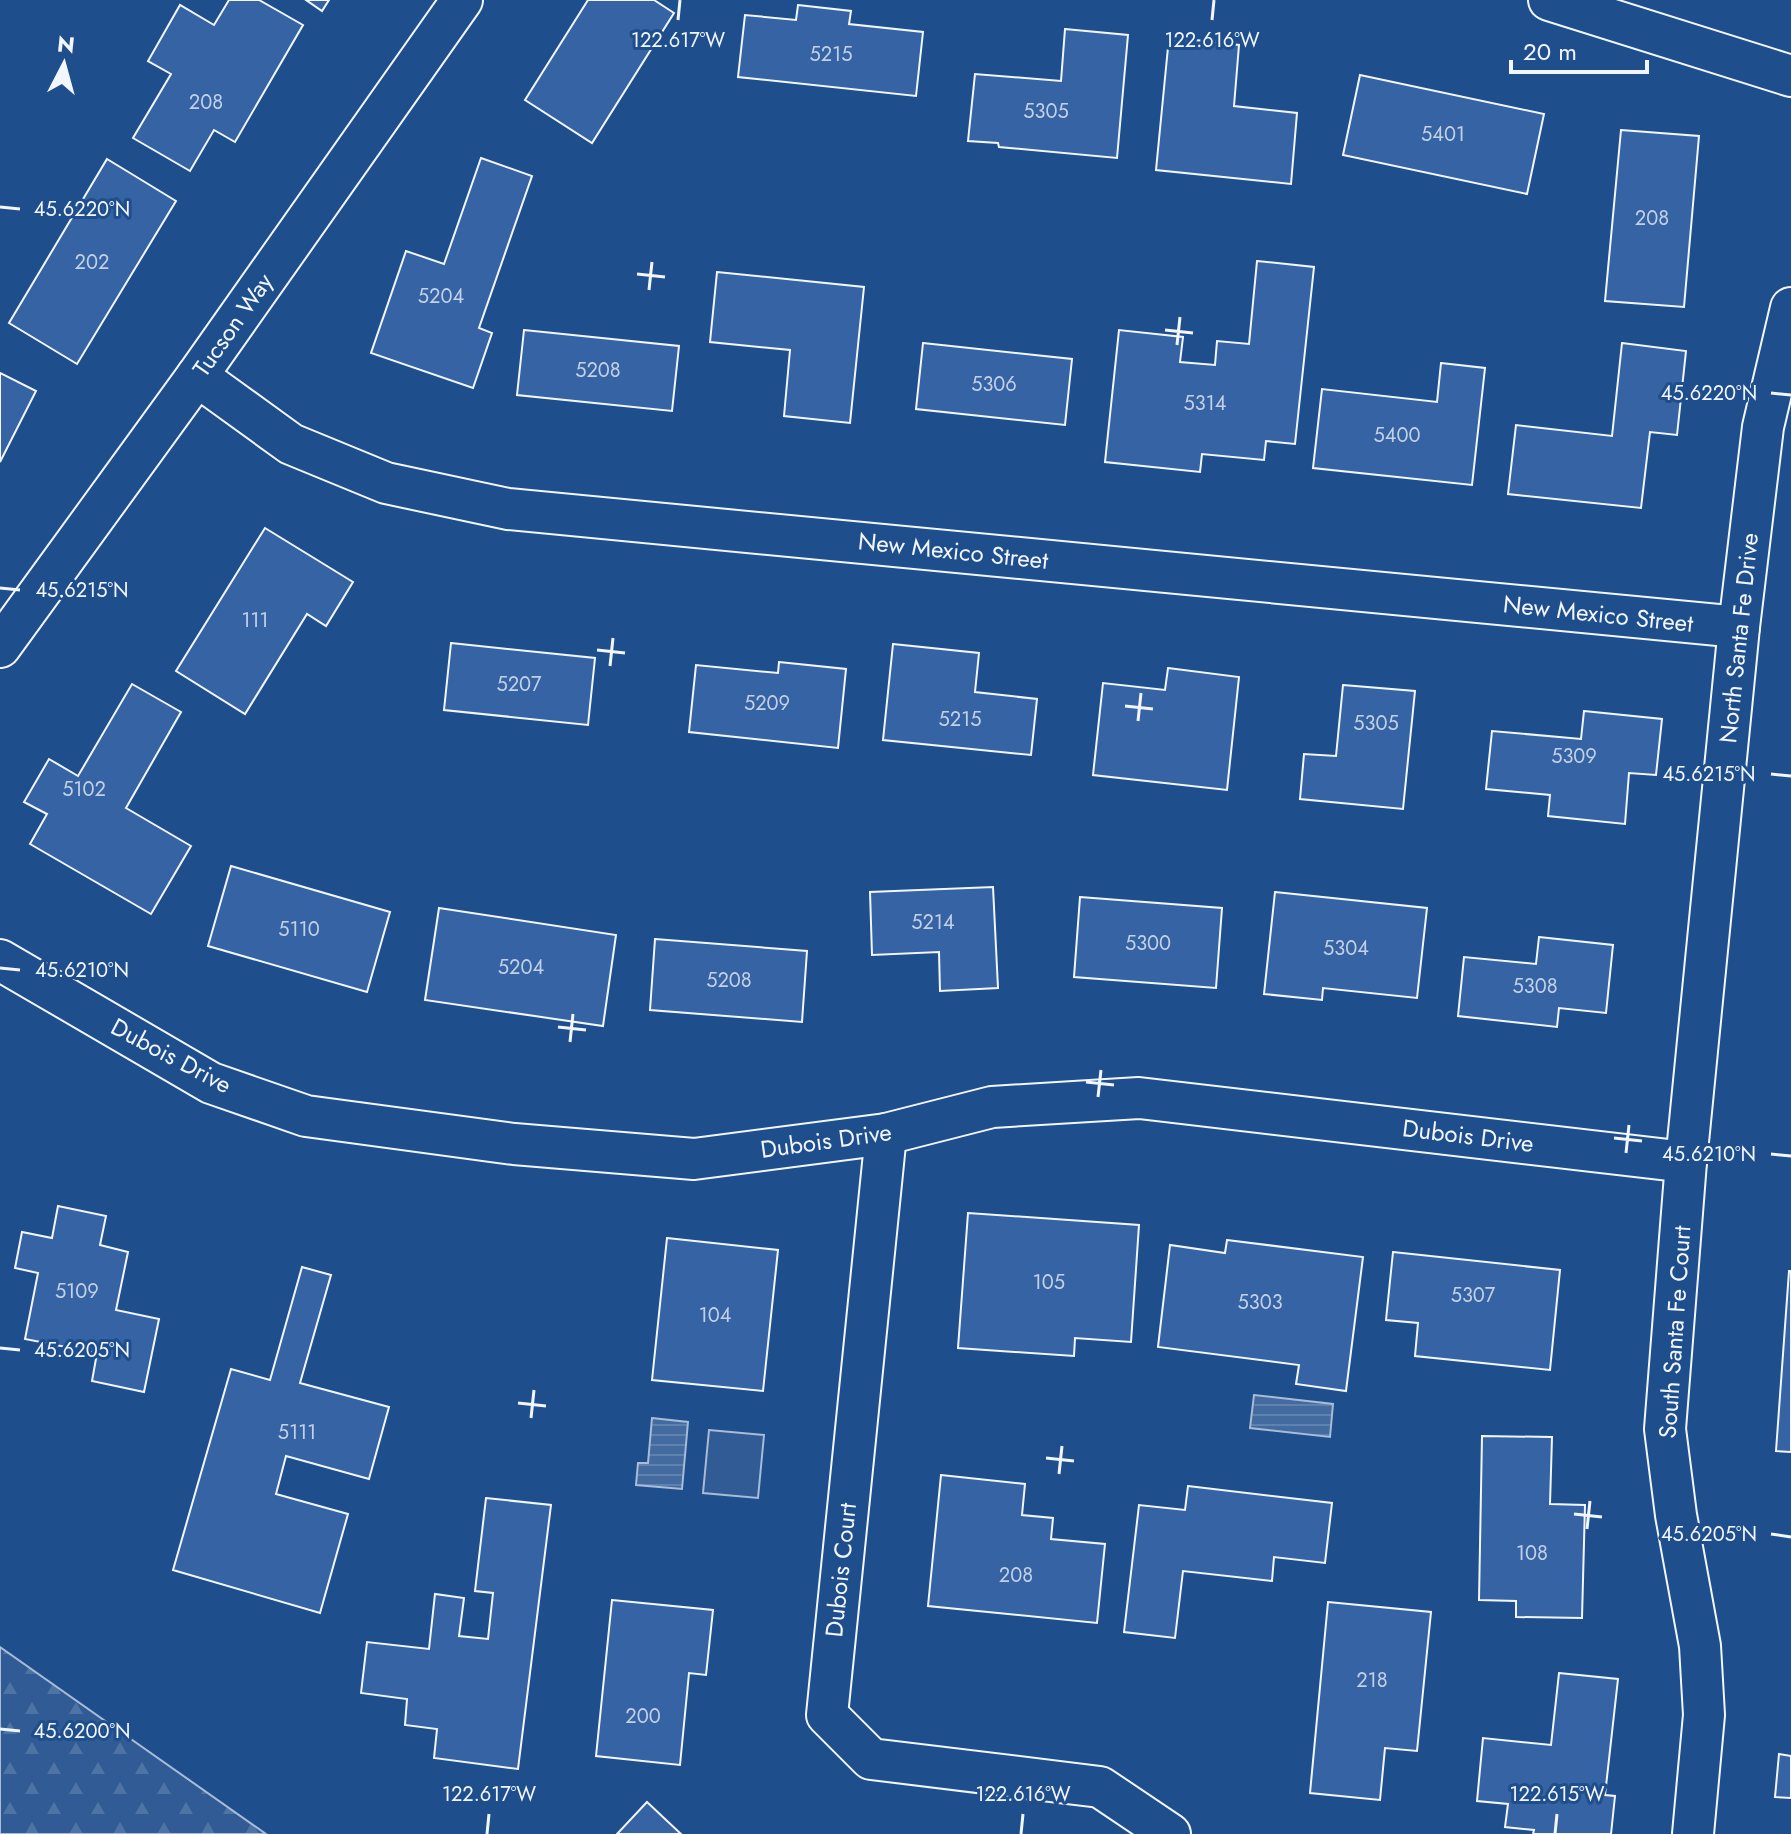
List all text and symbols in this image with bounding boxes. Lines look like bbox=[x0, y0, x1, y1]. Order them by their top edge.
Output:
north arrow bbox=[24, 24, 104, 104]
scale bar bbox=[1511, 24, 1647, 74]
text: 122.617°W bbox=[631, 26, 725, 55]
text: 122.616°W bbox=[1164, 26, 1260, 55]
text: N bbox=[56, 27, 76, 61]
text: 20 m bbox=[1523, 34, 1577, 69]
house number: 5215 bbox=[810, 40, 852, 69]
house number: 208 bbox=[189, 88, 223, 117]
house number: 5305 bbox=[1023, 97, 1069, 126]
house number: 5401 bbox=[1421, 120, 1465, 149]
text: 45.6220°N bbox=[34, 195, 130, 224]
house number: 208 bbox=[1635, 204, 1669, 233]
house number: 202 bbox=[75, 248, 109, 277]
street label: Tucson Way bbox=[184, 265, 281, 384]
house number: 5204 bbox=[418, 282, 464, 311]
house number: 5208 bbox=[575, 356, 621, 385]
house number: 5306 bbox=[971, 370, 1017, 399]
text: 45.6220°N bbox=[1661, 379, 1757, 408]
house number: 5314 bbox=[1184, 389, 1227, 418]
house number: 5400 bbox=[1374, 421, 1420, 450]
street label: New Mexico Street bbox=[856, 523, 1050, 578]
street label: North Santa Fe Drive bbox=[1710, 531, 1767, 745]
text: 45.6215°N bbox=[35, 576, 129, 605]
street label: New Mexico Street bbox=[1501, 586, 1695, 641]
house number: 111 bbox=[242, 606, 269, 635]
house number: 5207 bbox=[496, 670, 542, 699]
house number: 5209 bbox=[744, 689, 790, 718]
house number: 5215 bbox=[939, 705, 981, 734]
house number: 5305 bbox=[1353, 709, 1399, 738]
house number: 5309 bbox=[1551, 742, 1597, 771]
text: 45.6215°N bbox=[1662, 760, 1756, 789]
house number: 5102 bbox=[62, 775, 106, 804]
house number: 5214 bbox=[911, 908, 955, 937]
house number: 5110 bbox=[278, 915, 320, 944]
house number: 5300 bbox=[1125, 929, 1171, 958]
house number: 5304 bbox=[1323, 934, 1369, 963]
house number: 5204 bbox=[498, 953, 544, 982]
text: 45.6210°N bbox=[35, 956, 129, 985]
house number: 5208 bbox=[706, 966, 752, 995]
house number: 5308 bbox=[1512, 972, 1558, 1001]
street label: Dubois Drive bbox=[105, 1009, 238, 1102]
street label: Dubois Drive bbox=[1400, 1110, 1536, 1161]
street label: Dubois Drive bbox=[758, 1114, 894, 1167]
text: 45.6210°N bbox=[1662, 1140, 1756, 1169]
street label: South Santa Fe Court bbox=[1650, 1224, 1699, 1440]
house number: 105 bbox=[1033, 1268, 1065, 1297]
house number: 5109 bbox=[55, 1277, 99, 1306]
house number: 5307 bbox=[1451, 1281, 1496, 1310]
house number: 5303 bbox=[1237, 1288, 1283, 1317]
house number: 104 bbox=[699, 1301, 732, 1330]
text: 45.6205°N bbox=[34, 1336, 130, 1365]
house number: 5111 bbox=[278, 1418, 316, 1447]
street label: Dubois Court bbox=[816, 1501, 865, 1639]
text: 45.6205°N bbox=[1661, 1520, 1757, 1549]
house number: 108 bbox=[1516, 1539, 1548, 1568]
house number: 208 bbox=[999, 1561, 1033, 1590]
house number: 218 bbox=[1356, 1666, 1388, 1695]
house number: 200 bbox=[625, 1702, 661, 1731]
text: 45.6200°N bbox=[34, 1717, 130, 1746]
text: 122.617°W bbox=[442, 1780, 536, 1809]
text: 122.616°W bbox=[975, 1780, 1071, 1809]
text: 122.615°W bbox=[1510, 1780, 1605, 1809]

